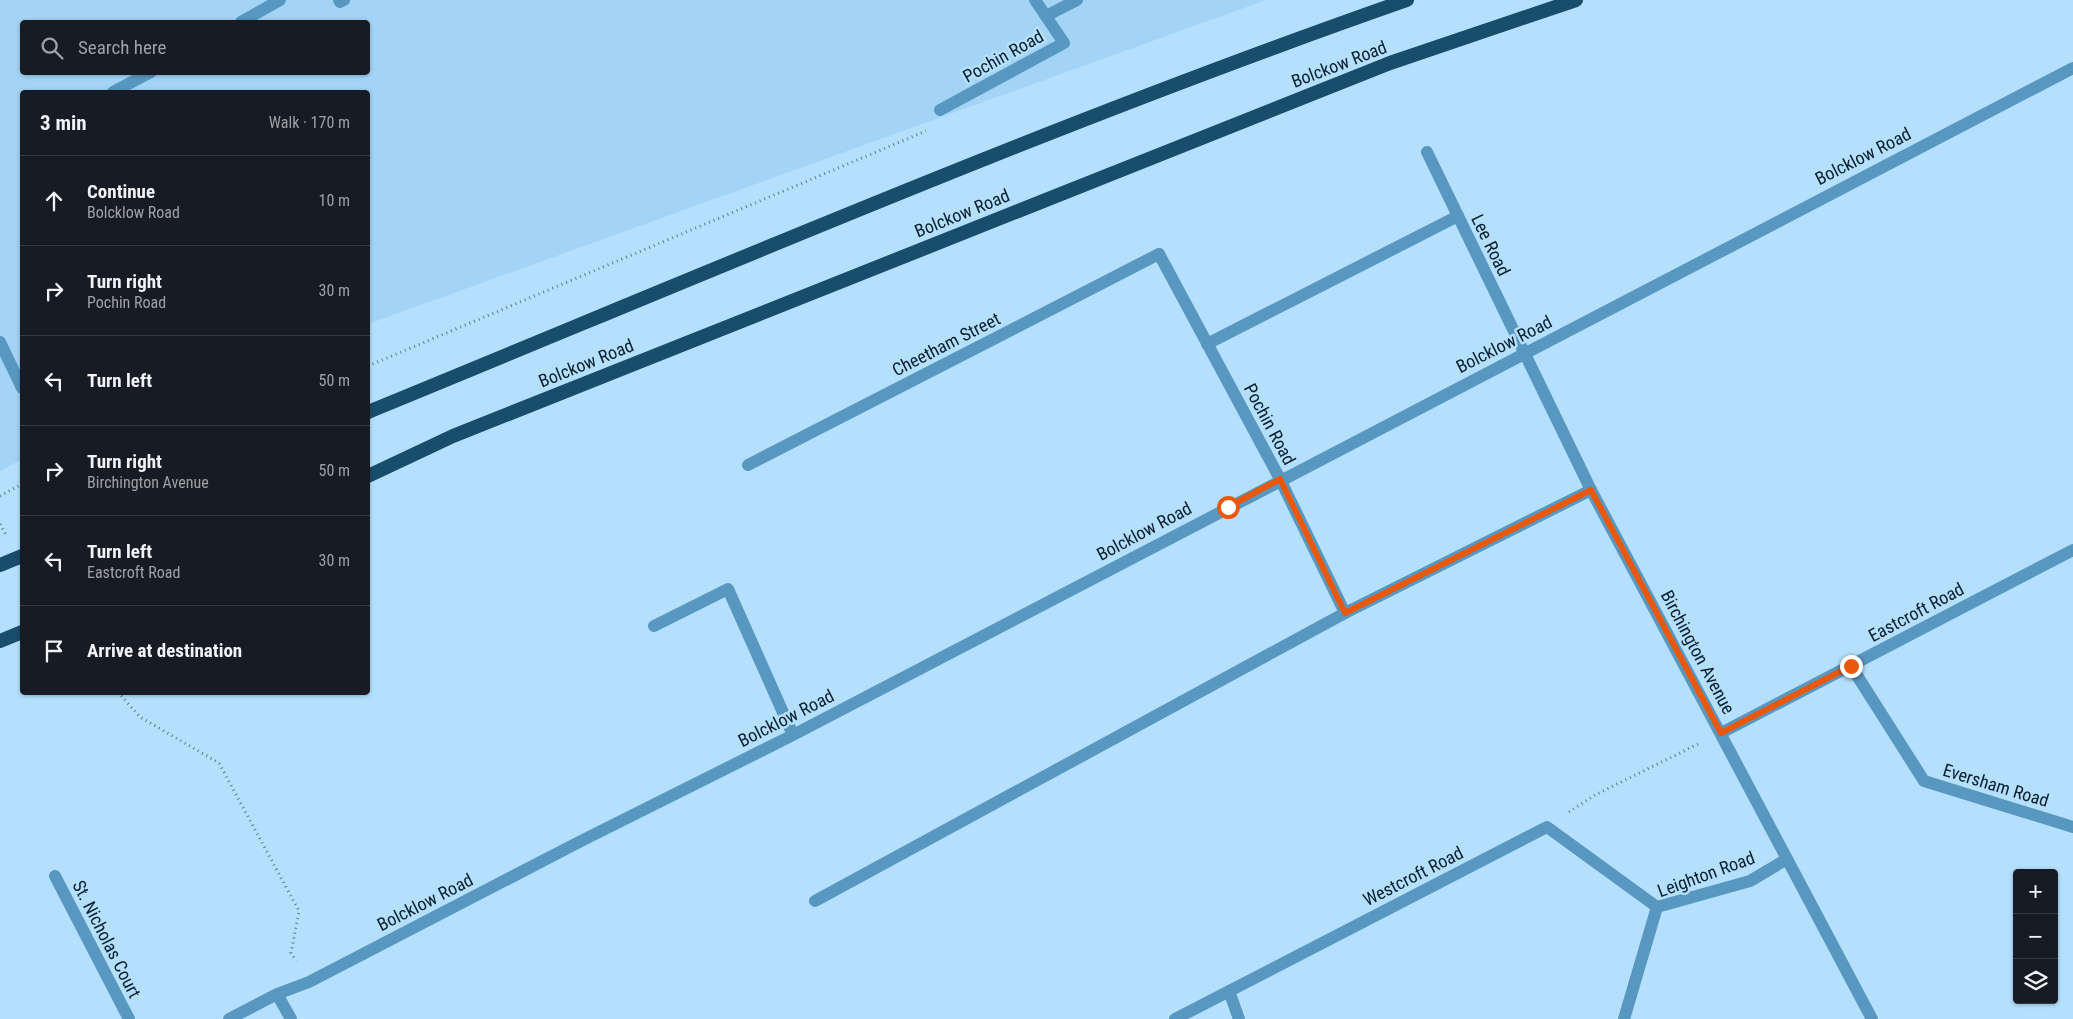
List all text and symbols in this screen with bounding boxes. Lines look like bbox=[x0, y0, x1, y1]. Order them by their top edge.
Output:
search box bbox=[20, 20, 370, 75]
street label: Pochin Road bbox=[959, 25, 1047, 87]
icon: search bbox=[38, 34, 66, 62]
text: Search here bbox=[78, 36, 166, 59]
street label: Bolckow Road bbox=[1288, 36, 1390, 92]
text: 3 min bbox=[40, 111, 87, 135]
text: Walk · 170 m bbox=[269, 113, 350, 132]
street label: Bolcklow Road bbox=[1812, 123, 1914, 189]
text: Continue bbox=[87, 180, 155, 203]
street label: Bolckow Road bbox=[912, 184, 1012, 242]
icon: ahead bbox=[40, 187, 68, 215]
text: 10 m bbox=[318, 191, 350, 210]
text: Bolcklow Road bbox=[87, 203, 180, 222]
street label: Lee Road bbox=[1467, 211, 1515, 279]
text: Turn right bbox=[87, 270, 162, 293]
icon: right bbox=[40, 277, 68, 305]
text: 30 m bbox=[318, 281, 350, 300]
text: Pochin Road bbox=[87, 293, 166, 312]
street label: Cheetham Street bbox=[889, 308, 1003, 380]
street label: Bolcklow Road bbox=[1453, 311, 1555, 377]
street label: Bolckow Road bbox=[536, 334, 636, 392]
icon: left bbox=[40, 367, 68, 395]
text: Turn left bbox=[87, 369, 152, 392]
text: 50 m bbox=[318, 371, 350, 390]
street label: Pochin Road bbox=[1240, 380, 1300, 468]
text: Turn right bbox=[87, 450, 162, 473]
icon: right bbox=[40, 457, 68, 485]
text: 50 m bbox=[318, 461, 350, 480]
text: Birchington Avenue bbox=[87, 473, 209, 492]
route start bbox=[1217, 496, 1240, 519]
street label: Bolcklow Road bbox=[1093, 497, 1195, 565]
text: Turn left bbox=[87, 540, 152, 563]
icon: left bbox=[40, 547, 68, 575]
text: 30 m bbox=[318, 551, 350, 570]
text: Eastcroft Road bbox=[87, 563, 180, 582]
street label: Eastcroft Road bbox=[1865, 578, 1967, 646]
street label: Birchington Avenue bbox=[1657, 587, 1739, 717]
icon: arrive bbox=[40, 637, 68, 665]
text: Arrive at destination bbox=[87, 639, 242, 662]
route end bbox=[1840, 655, 1863, 678]
street label: Bolcklow Road bbox=[735, 685, 837, 751]
street label: Eversham Road bbox=[1941, 759, 2051, 811]
street label: Westcroft Road bbox=[1360, 842, 1466, 910]
street label: Leighton Road bbox=[1655, 847, 1757, 901]
street label: Bolcklow Road bbox=[374, 869, 476, 935]
map controls bbox=[2013, 869, 2058, 1004]
button: + bbox=[2013, 869, 2058, 914]
street label: St. Nicholas Court bbox=[68, 877, 146, 1001]
button: − bbox=[2013, 914, 2058, 959]
button: layers bbox=[2013, 959, 2058, 1004]

